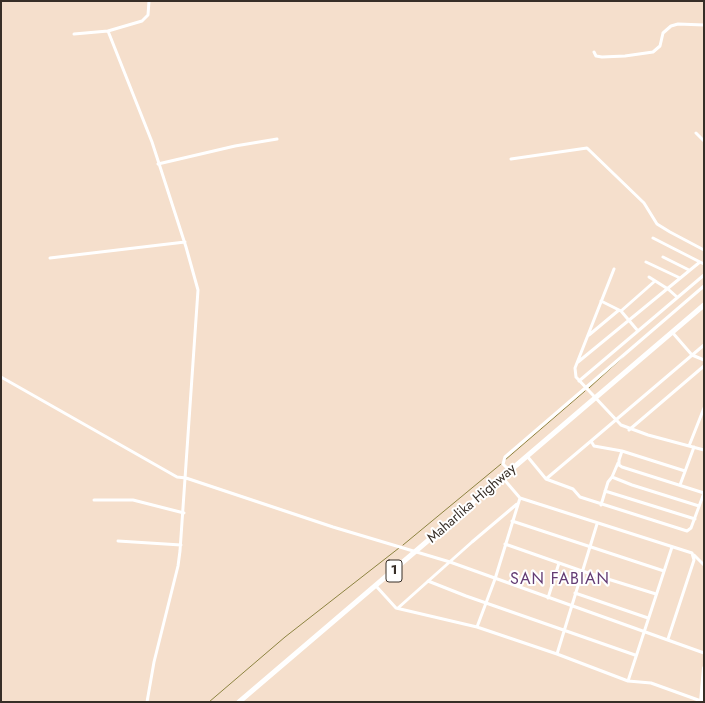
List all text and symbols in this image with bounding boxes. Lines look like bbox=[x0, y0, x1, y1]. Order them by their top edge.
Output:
street label: Maharlika Highway bbox=[424, 461, 520, 547]
road number: 1 bbox=[386, 560, 402, 582]
district label: SAN FABIAN bbox=[510, 570, 610, 590]

